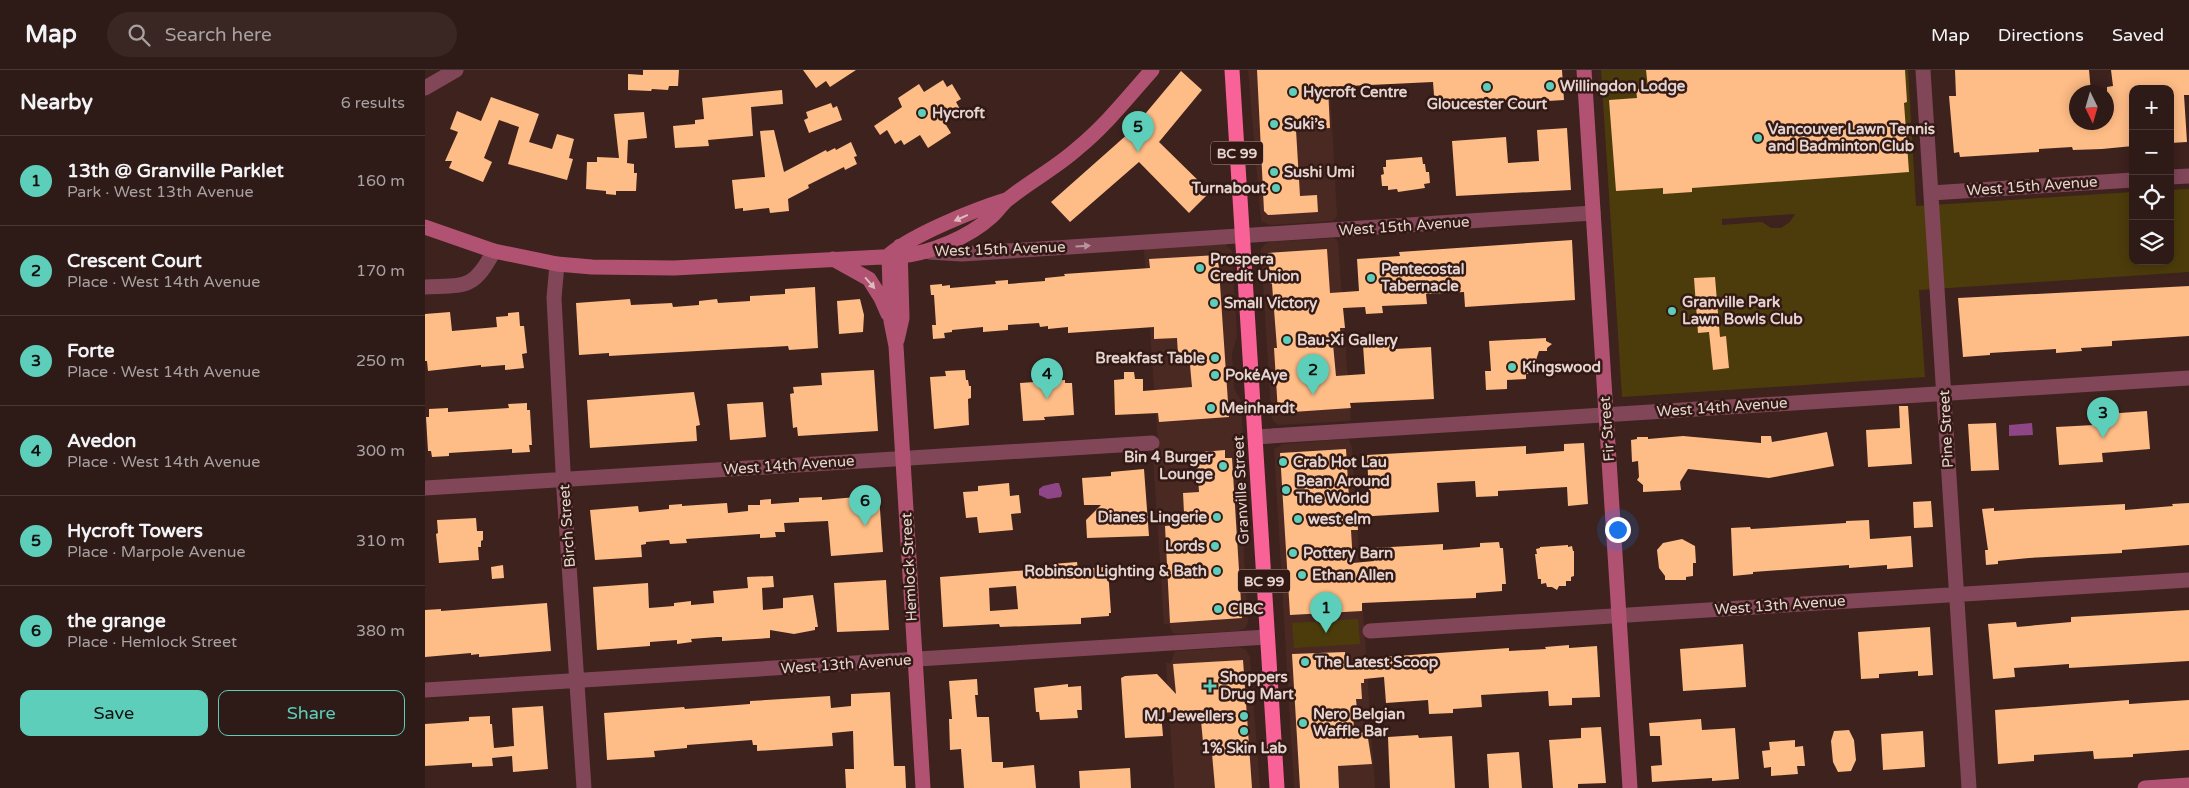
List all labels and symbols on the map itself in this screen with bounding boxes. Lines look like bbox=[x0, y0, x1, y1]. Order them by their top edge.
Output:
place label: Willingdon Lodge bbox=[1560, 77, 1686, 96]
marker: Willingdon Lodge bbox=[1544, 80, 1556, 92]
marker: Gloucester Court bbox=[1481, 81, 1493, 93]
place label: Hycroft Centre bbox=[1303, 83, 1408, 102]
north arrow bbox=[2069, 85, 2114, 130]
marker: Hycroft Centre bbox=[1287, 86, 1299, 98]
place label: Gloucester Court bbox=[1427, 95, 1548, 113]
place label: Hycroft bbox=[932, 104, 985, 123]
marker: Hycroft bbox=[916, 107, 928, 119]
pin: 5 bbox=[1122, 111, 1154, 152]
place label: Suki’s bbox=[1284, 115, 1325, 133]
marker: Suki’s bbox=[1268, 118, 1280, 130]
place label: Vancouver Lawn Tennis and Badminton Club bbox=[1768, 120, 1935, 155]
marker: Vancouver Lawn Tennis and Badminton Club bbox=[1752, 132, 1764, 144]
road number: BC 99 bbox=[1211, 142, 1263, 165]
place label: Sushi Umi bbox=[1284, 163, 1355, 181]
marker: Sushi Umi bbox=[1268, 166, 1280, 178]
street label: West 15th Avenue bbox=[1966, 172, 2098, 200]
place label: Turnabout bbox=[1191, 179, 1266, 197]
marker: Turnabout bbox=[1270, 182, 1282, 194]
street label: West 15th Avenue bbox=[1338, 212, 1470, 240]
one-way arrow bbox=[954, 214, 968, 222]
street label: West 15th Avenue bbox=[934, 238, 1066, 260]
one-way arrow bbox=[1075, 242, 1091, 250]
place label: Prospera Credit Union bbox=[1210, 250, 1299, 285]
place label: Pentecostal Tabernacle bbox=[1380, 260, 1465, 295]
marker: Prospera Credit Union bbox=[1194, 262, 1206, 274]
marker: Pentecostal Tabernacle bbox=[1365, 272, 1377, 284]
one-way arrow bbox=[864, 276, 875, 289]
place label: Granville Park Lawn Bowls Club bbox=[1682, 293, 1803, 328]
place label: Small Victory bbox=[1224, 294, 1317, 313]
marker: Small Victory bbox=[1208, 297, 1220, 309]
marker: Granville Park Lawn Bowls Club bbox=[1666, 305, 1678, 317]
place label: Bau-Xi Gallery bbox=[1297, 331, 1398, 350]
marker: Bau-Xi Gallery bbox=[1281, 334, 1293, 346]
place label: Breakfast Table bbox=[1095, 349, 1206, 367]
marker: Breakfast Table bbox=[1209, 352, 1221, 364]
pin: 2 bbox=[1297, 354, 1329, 395]
pin: 4 bbox=[1031, 358, 1063, 399]
place label: Kingswood bbox=[1522, 358, 1601, 377]
marker: Kingswood bbox=[1506, 361, 1518, 373]
place label: PokéAye bbox=[1225, 366, 1288, 385]
marker: PokéAye bbox=[1209, 369, 1221, 381]
street label: Pine Street bbox=[1935, 389, 1957, 468]
street label: West 14th Avenue bbox=[1656, 393, 1788, 421]
street label: Fir Street bbox=[1596, 396, 1618, 462]
pin: 3 bbox=[2087, 397, 2119, 438]
place label: Meinhardt bbox=[1221, 399, 1295, 417]
marker: Meinhardt bbox=[1205, 402, 1217, 414]
street label: Granville Street bbox=[1229, 435, 1253, 545]
place label: Bin 4 Burger Lounge bbox=[1124, 448, 1213, 484]
street label: West 14th Avenue bbox=[723, 451, 855, 479]
place label: Crab Hot Lau bbox=[1293, 453, 1387, 471]
marker: Crab Hot Lau bbox=[1277, 456, 1289, 468]
marker: Bin 4 Burger Lounge bbox=[1217, 460, 1229, 472]
place label: Bean Around The World bbox=[1295, 472, 1390, 507]
street label: Birch Street bbox=[555, 483, 579, 568]
marker: Bean Around The World bbox=[1280, 484, 1292, 496]
pin: 6 bbox=[849, 485, 881, 526]
place label: Dianes Lingerie bbox=[1098, 508, 1207, 527]
place label: west elm bbox=[1308, 510, 1371, 528]
marker: Dianes Lingerie bbox=[1211, 511, 1223, 523]
street label: Hemlock Street bbox=[897, 512, 921, 622]
marker: west elm bbox=[1292, 513, 1304, 525]
your location bbox=[1605, 517, 1631, 543]
place label: Lords bbox=[1165, 537, 1205, 555]
marker: Lords bbox=[1209, 540, 1221, 552]
place label: Pottery Barn bbox=[1303, 544, 1393, 563]
marker: Pottery Barn bbox=[1287, 547, 1299, 559]
place label: Robinson Lighting & Bath bbox=[1024, 562, 1207, 581]
marker: Robinson Lighting & Bath bbox=[1211, 565, 1223, 577]
place label: Ethan Allen bbox=[1312, 566, 1394, 584]
marker: Ethan Allen bbox=[1296, 569, 1308, 581]
road number: BC 99 bbox=[1238, 570, 1290, 592]
street label: West 13th Avenue bbox=[1714, 591, 1846, 619]
pin: 1 bbox=[1310, 592, 1342, 633]
place label: CIBC bbox=[1228, 600, 1264, 618]
marker: CIBC bbox=[1212, 603, 1224, 615]
street label: West 13th Avenue bbox=[780, 650, 912, 678]
place label: The Latest Scoop bbox=[1314, 653, 1439, 672]
marker: The Latest Scoop bbox=[1299, 656, 1311, 668]
place label: Shoppers Drug Mart bbox=[1220, 668, 1294, 704]
marker: Shoppers Drug Mart bbox=[1204, 680, 1216, 692]
place label: Nero Belgian Waffle Bar bbox=[1313, 705, 1405, 740]
place label: MJ Jewellers bbox=[1144, 707, 1234, 725]
marker: MJ Jewellers bbox=[1238, 710, 1250, 722]
marker: Nero Belgian Waffle Bar bbox=[1297, 717, 1309, 729]
marker: 1% Skin Lab bbox=[1238, 725, 1250, 737]
place label: 1% Skin Lab bbox=[1201, 739, 1288, 757]

